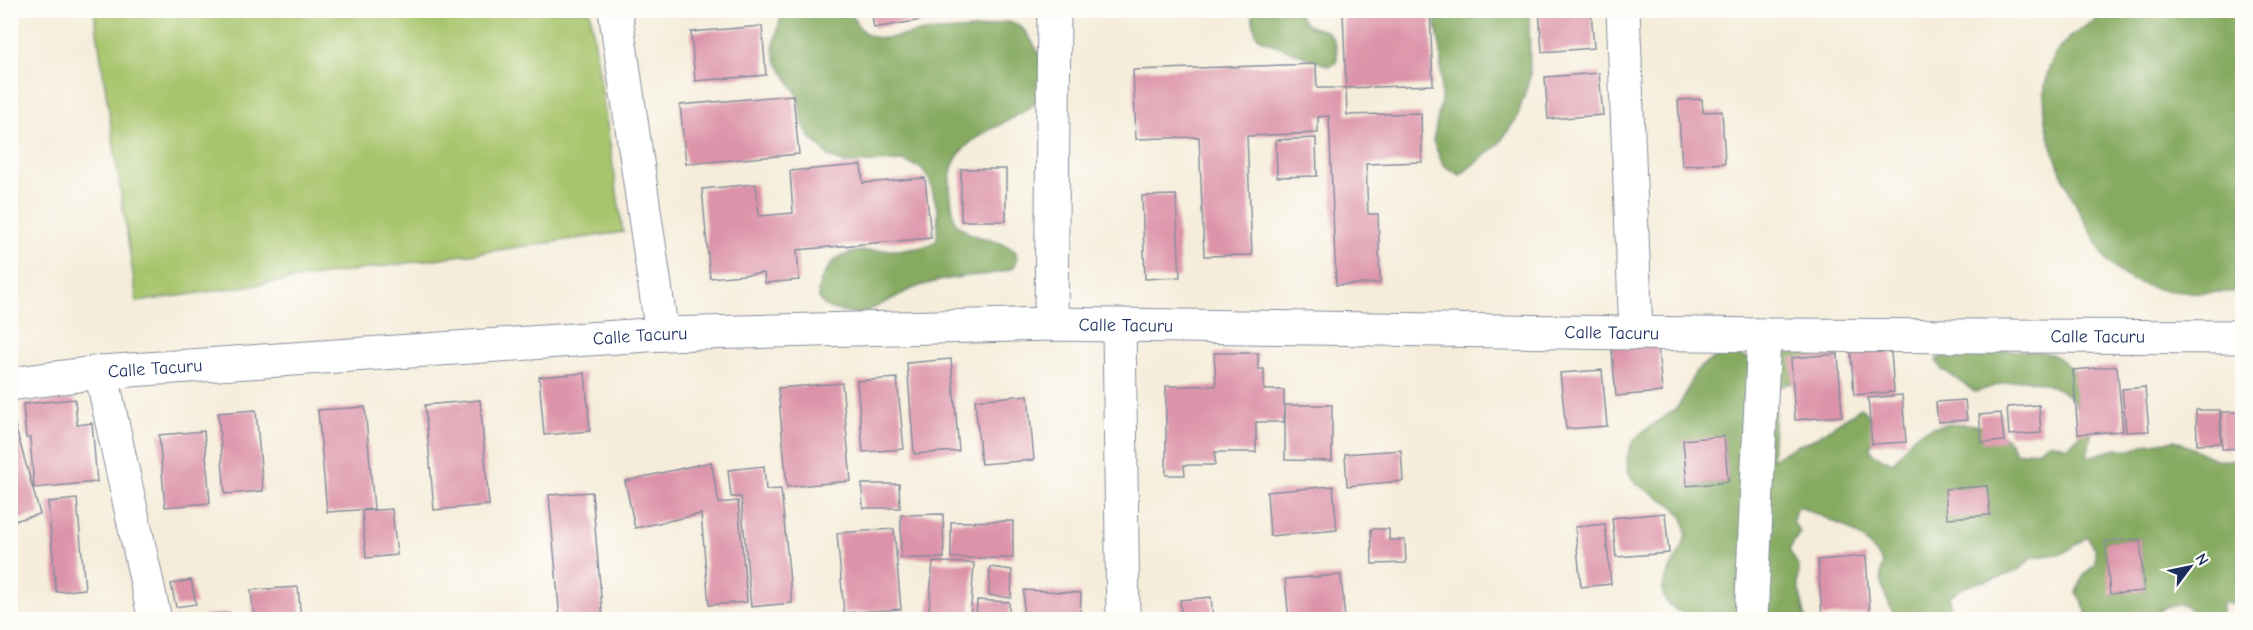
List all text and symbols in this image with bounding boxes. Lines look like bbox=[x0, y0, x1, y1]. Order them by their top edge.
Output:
street label: Calle Tacuru bbox=[1078, 314, 1173, 336]
street label: Calle Tacuru bbox=[1564, 321, 1659, 344]
street label: Calle Tacuru bbox=[592, 323, 687, 349]
street label: Calle Tacuru bbox=[2050, 326, 2145, 347]
street label: Calle Tacuru bbox=[107, 355, 203, 382]
north arrow bbox=[2160, 537, 2220, 597]
text: N bbox=[2191, 550, 2212, 569]

